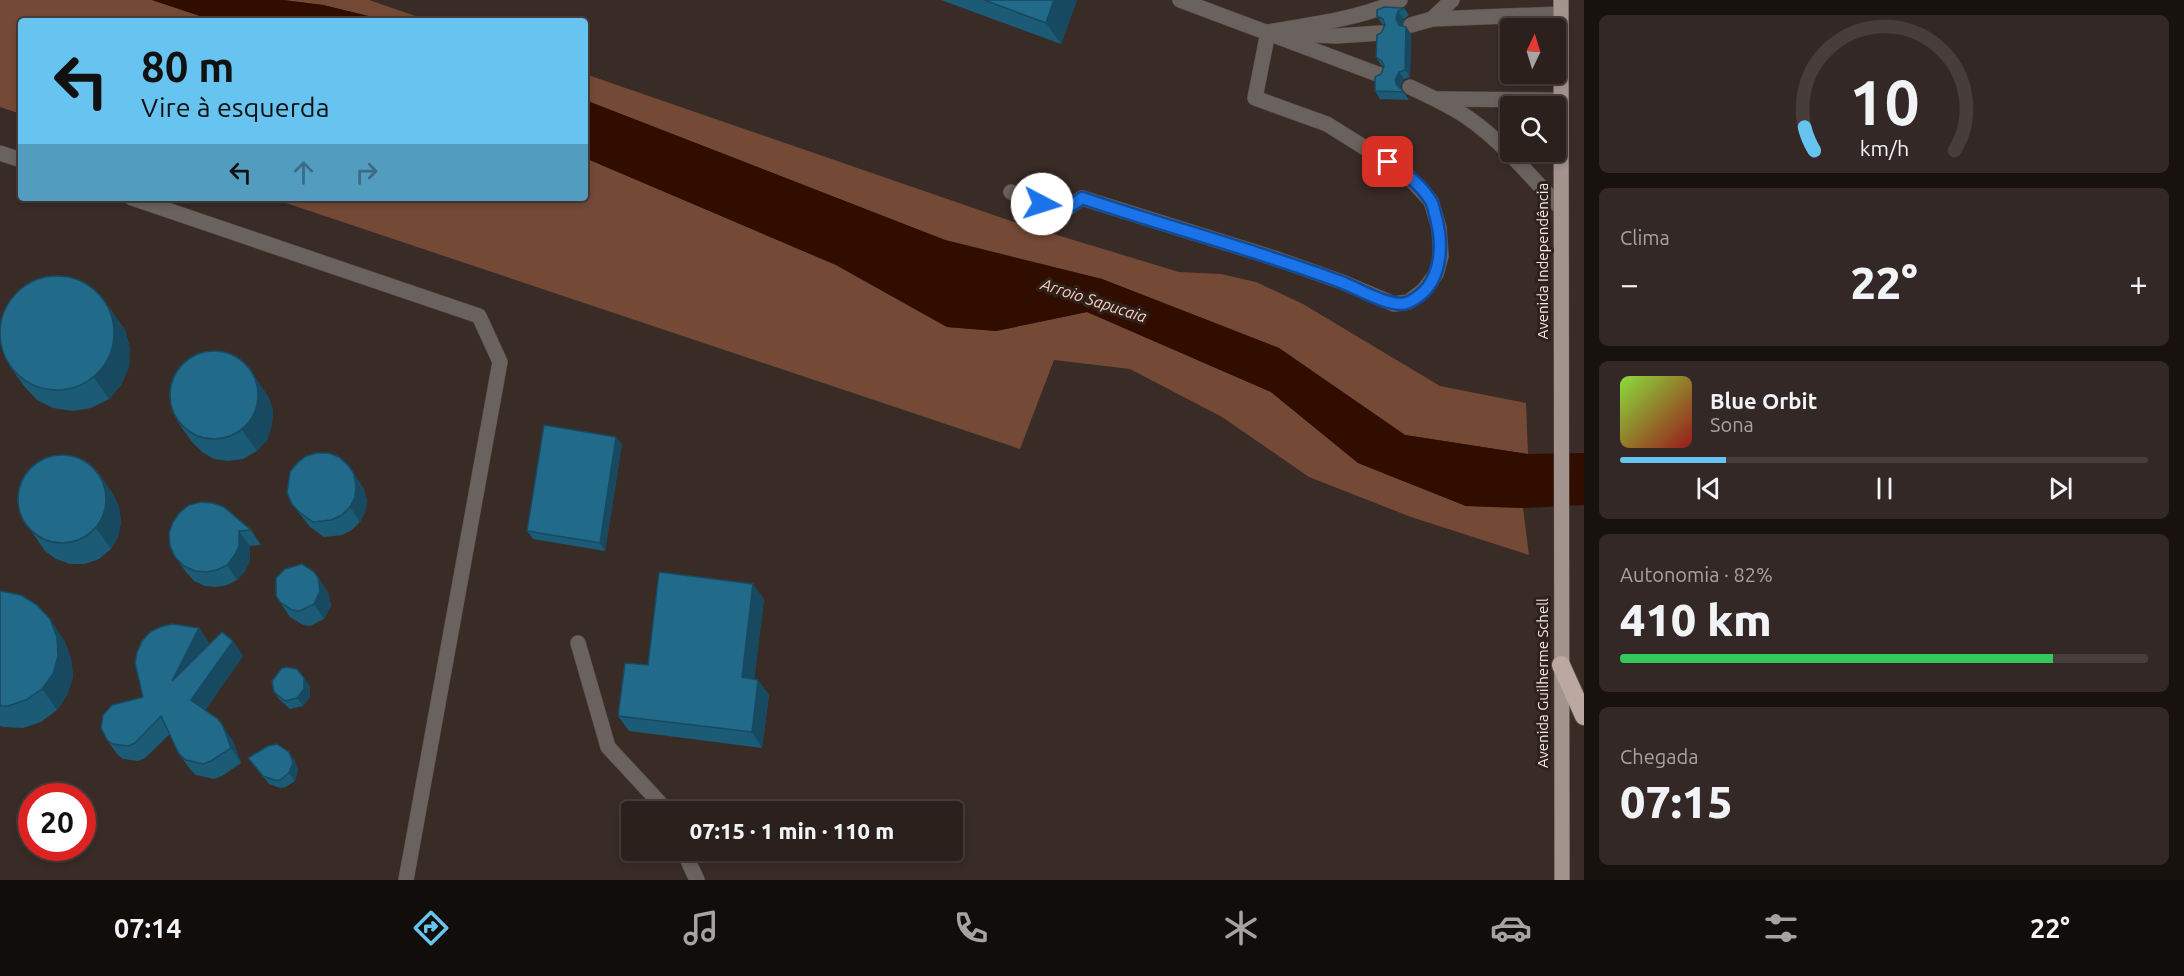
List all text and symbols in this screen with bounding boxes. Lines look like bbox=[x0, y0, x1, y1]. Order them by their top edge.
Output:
north arrow bbox=[1500, 18, 1566, 84]
map controls bbox=[1500, 18, 1566, 162]
icon: left bbox=[42, 42, 120, 120]
text: 80 m bbox=[141, 43, 235, 90]
text: 10 bbox=[1849, 67, 1919, 137]
text: Vire à esquerda bbox=[141, 92, 330, 122]
button: search bbox=[1500, 96, 1566, 162]
pin bbox=[1362, 136, 1413, 187]
text: km/h bbox=[1859, 136, 1909, 160]
icon: arrive bbox=[1371, 145, 1404, 178]
icon: left bbox=[224, 156, 257, 189]
icon: ahead bbox=[287, 156, 320, 189]
icon: right bbox=[350, 156, 383, 189]
position arrow bbox=[1010, 172, 1074, 236]
street label: Avenida Independência bbox=[1534, 183, 1551, 339]
text: Clima bbox=[1620, 226, 1670, 249]
text: 22° bbox=[1850, 257, 1918, 308]
text: − bbox=[1620, 265, 1639, 302]
text: + bbox=[2129, 265, 2148, 302]
water label: Arroio Sapucaia bbox=[1038, 274, 1149, 326]
text: Blue Orbit bbox=[1710, 388, 1817, 413]
text: Sona bbox=[1710, 413, 1754, 436]
icon: previous bbox=[1692, 472, 1725, 505]
icon: pause bbox=[1868, 472, 1901, 505]
icon: next bbox=[2044, 472, 2077, 505]
text: Autonomia · 82% bbox=[1620, 563, 1773, 586]
text: 410 km bbox=[1620, 594, 1772, 645]
street label: Avenida Guilherme Schell bbox=[1534, 598, 1551, 768]
text: Chegada bbox=[1620, 745, 1698, 768]
text: 07:15 bbox=[1620, 776, 1733, 827]
speed limit sign: 20 bbox=[18, 783, 96, 861]
text: 07:15 · 1 min · 110 m bbox=[690, 818, 894, 843]
icon: directions bbox=[410, 907, 452, 949]
icon: music bbox=[680, 907, 722, 949]
icon: phone bbox=[950, 907, 992, 949]
icon: climate bbox=[1220, 907, 1262, 949]
icon: car bbox=[1490, 907, 1532, 949]
icon: filters bbox=[1760, 907, 1802, 949]
text: 07:14 bbox=[114, 913, 182, 943]
text: 22° bbox=[2030, 913, 2070, 943]

